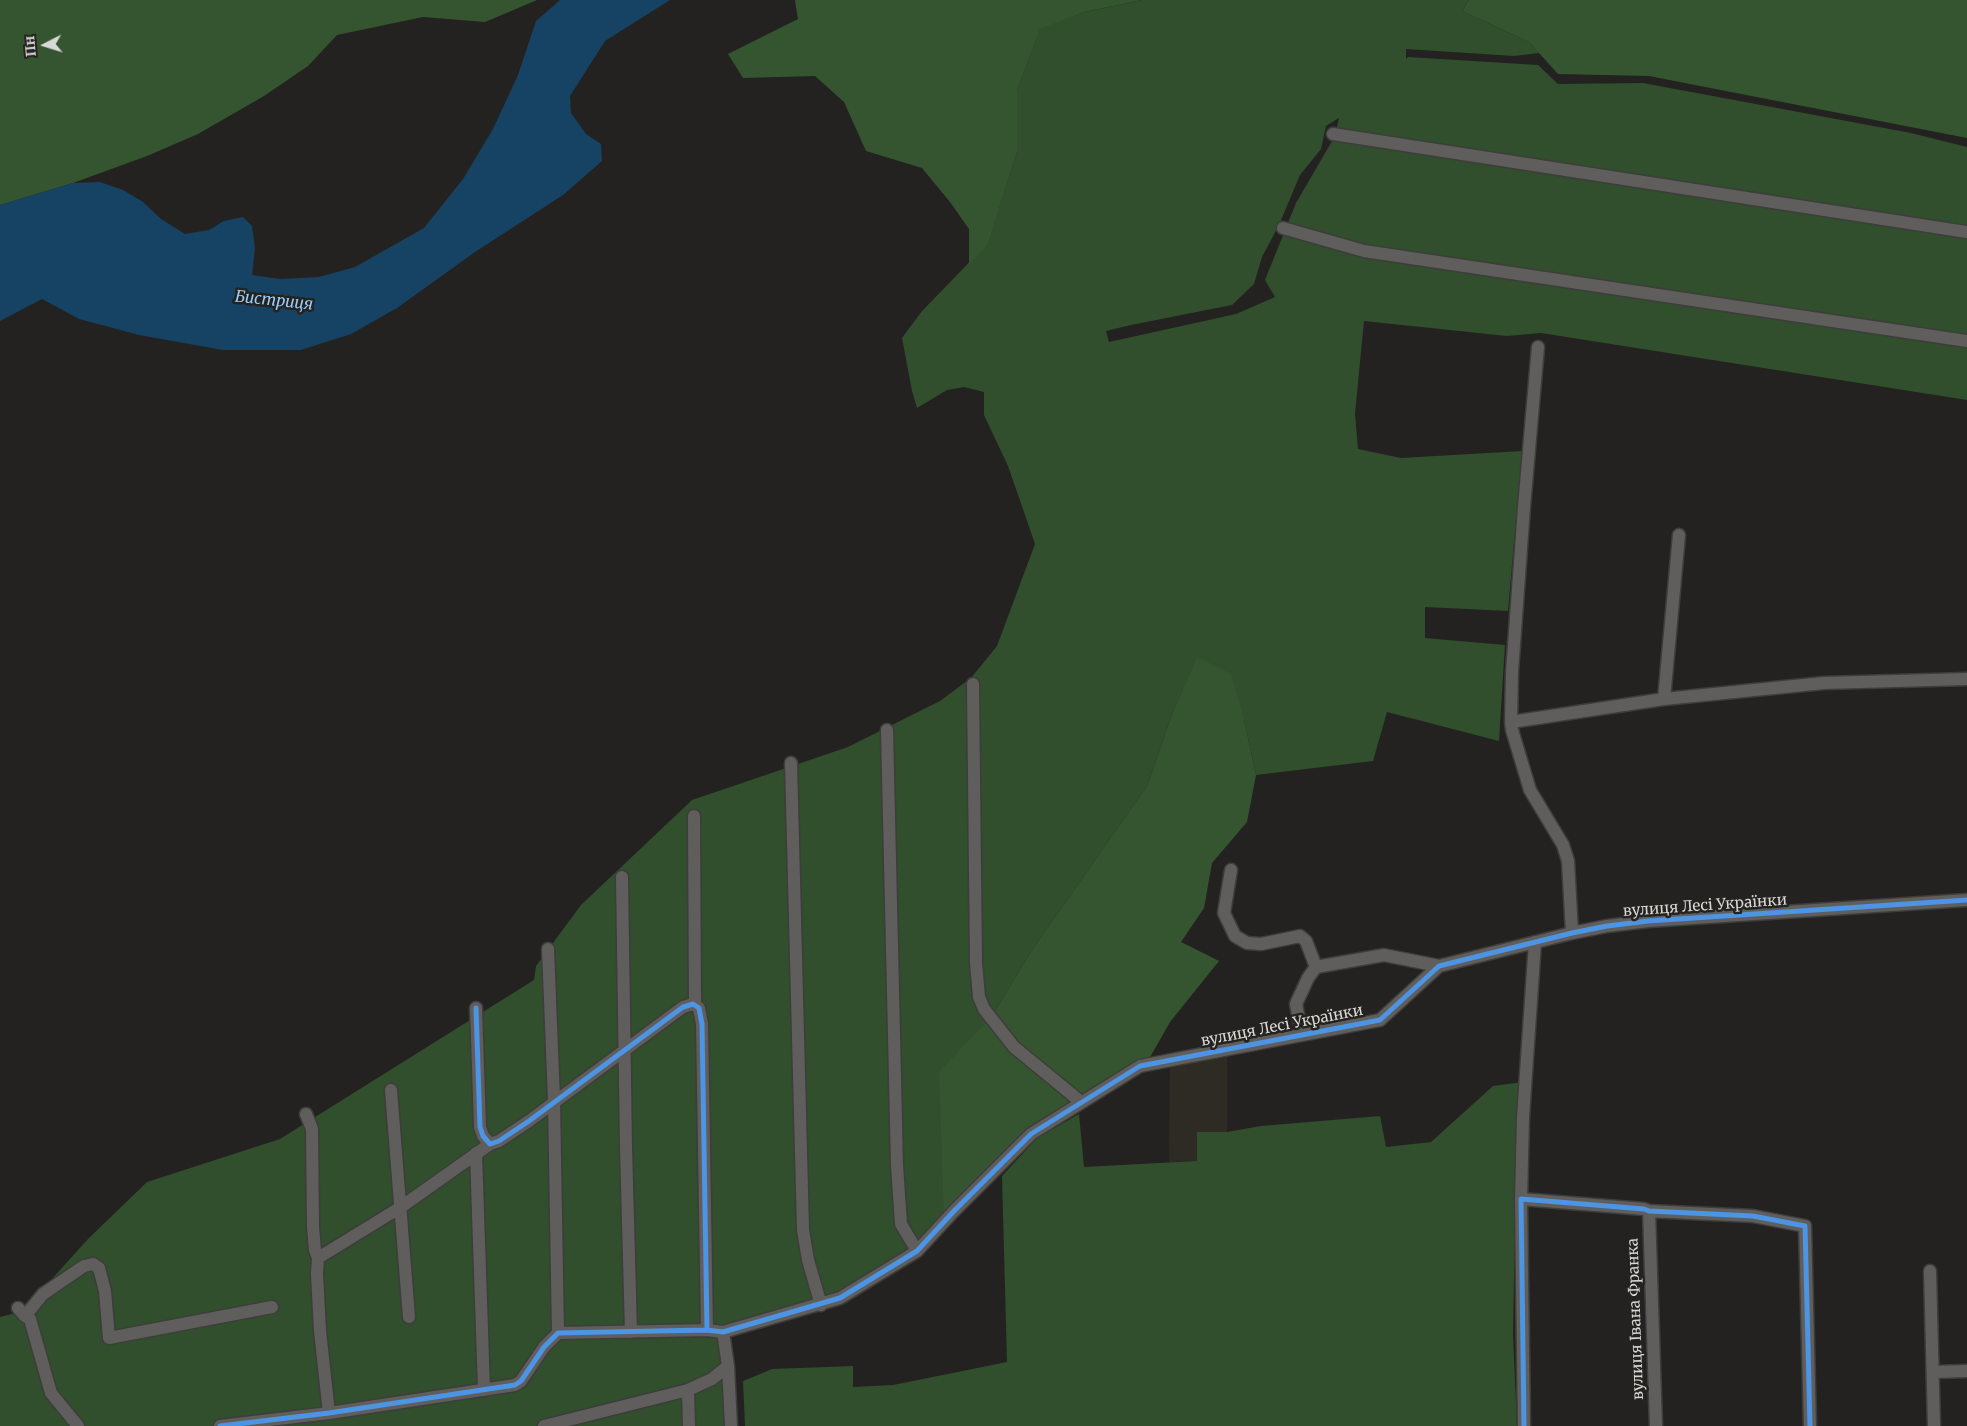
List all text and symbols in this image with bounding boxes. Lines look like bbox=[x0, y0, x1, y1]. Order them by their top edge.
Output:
north arrow bbox=[20, 20, 70, 70]
text: Пн bbox=[20, 35, 40, 58]
water label: Бистриця bbox=[234, 287, 314, 315]
street label: вулиця Лесі Українки bbox=[1622, 891, 1788, 921]
street label: вулиця Лесі Українки bbox=[1200, 1001, 1364, 1051]
street label: вулиця Івана Франка bbox=[1624, 1238, 1648, 1400]

